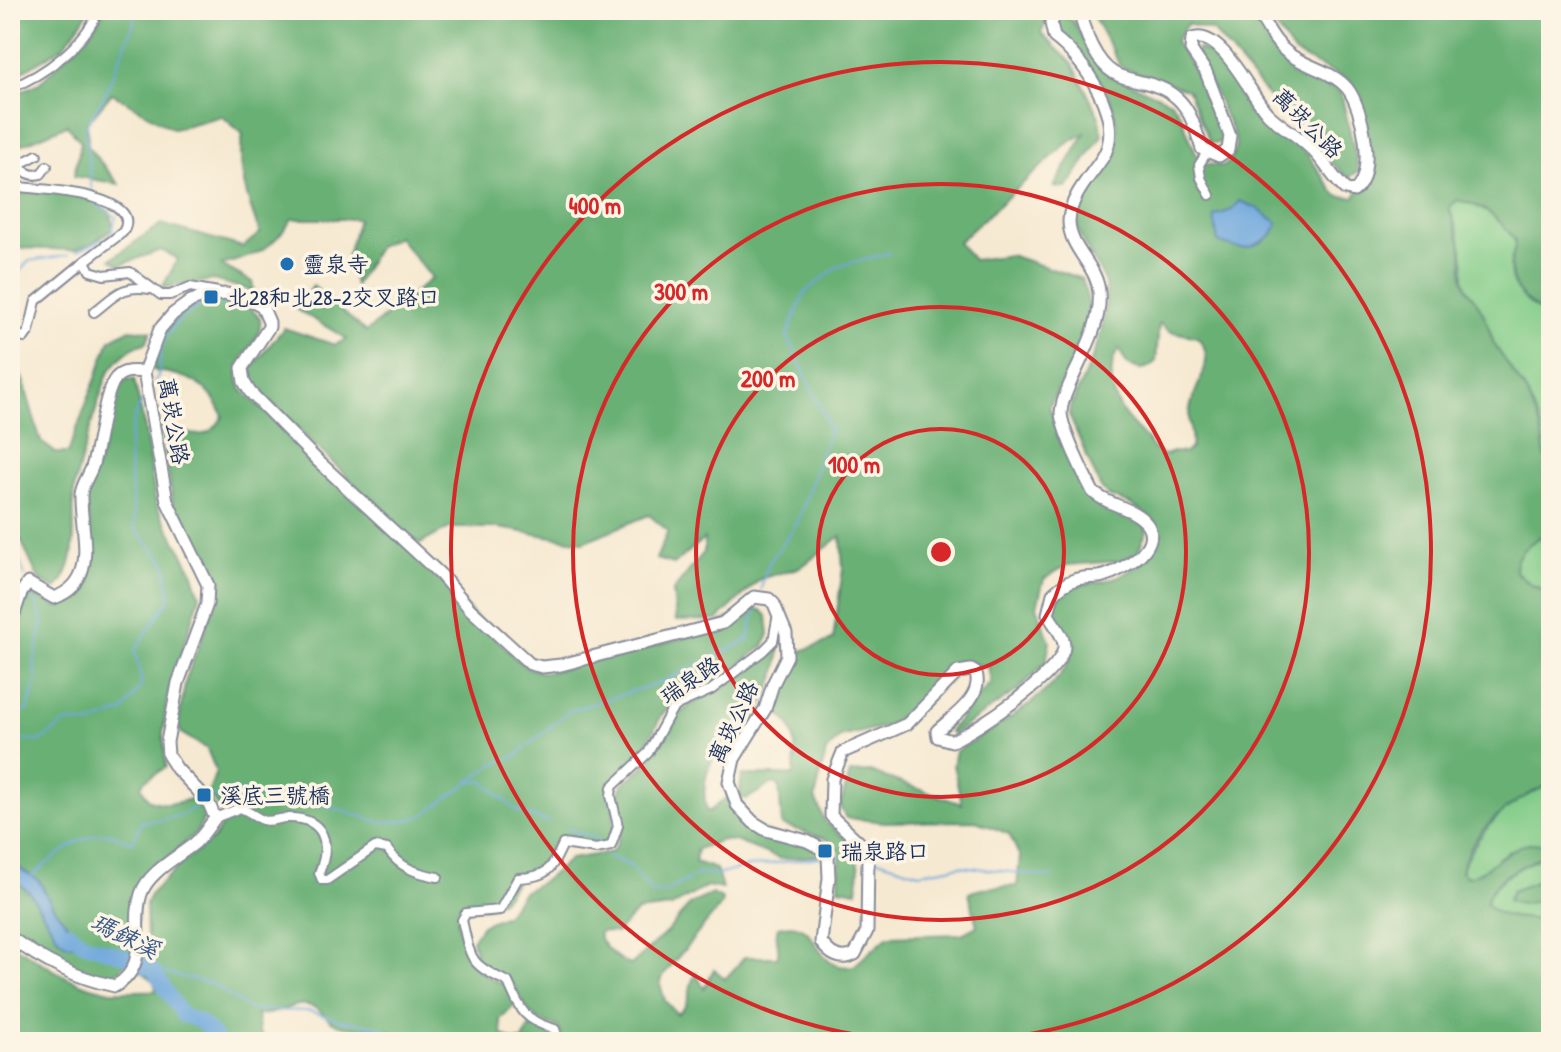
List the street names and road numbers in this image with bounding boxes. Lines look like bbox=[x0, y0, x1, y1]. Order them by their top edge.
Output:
street label: 萬崁公路 bbox=[1266, 81, 1350, 165]
street label: 萬崁公路 bbox=[152, 375, 196, 467]
street label: 瑞泉路 bbox=[654, 649, 726, 711]
street label: 萬崁公路 bbox=[701, 676, 765, 768]

